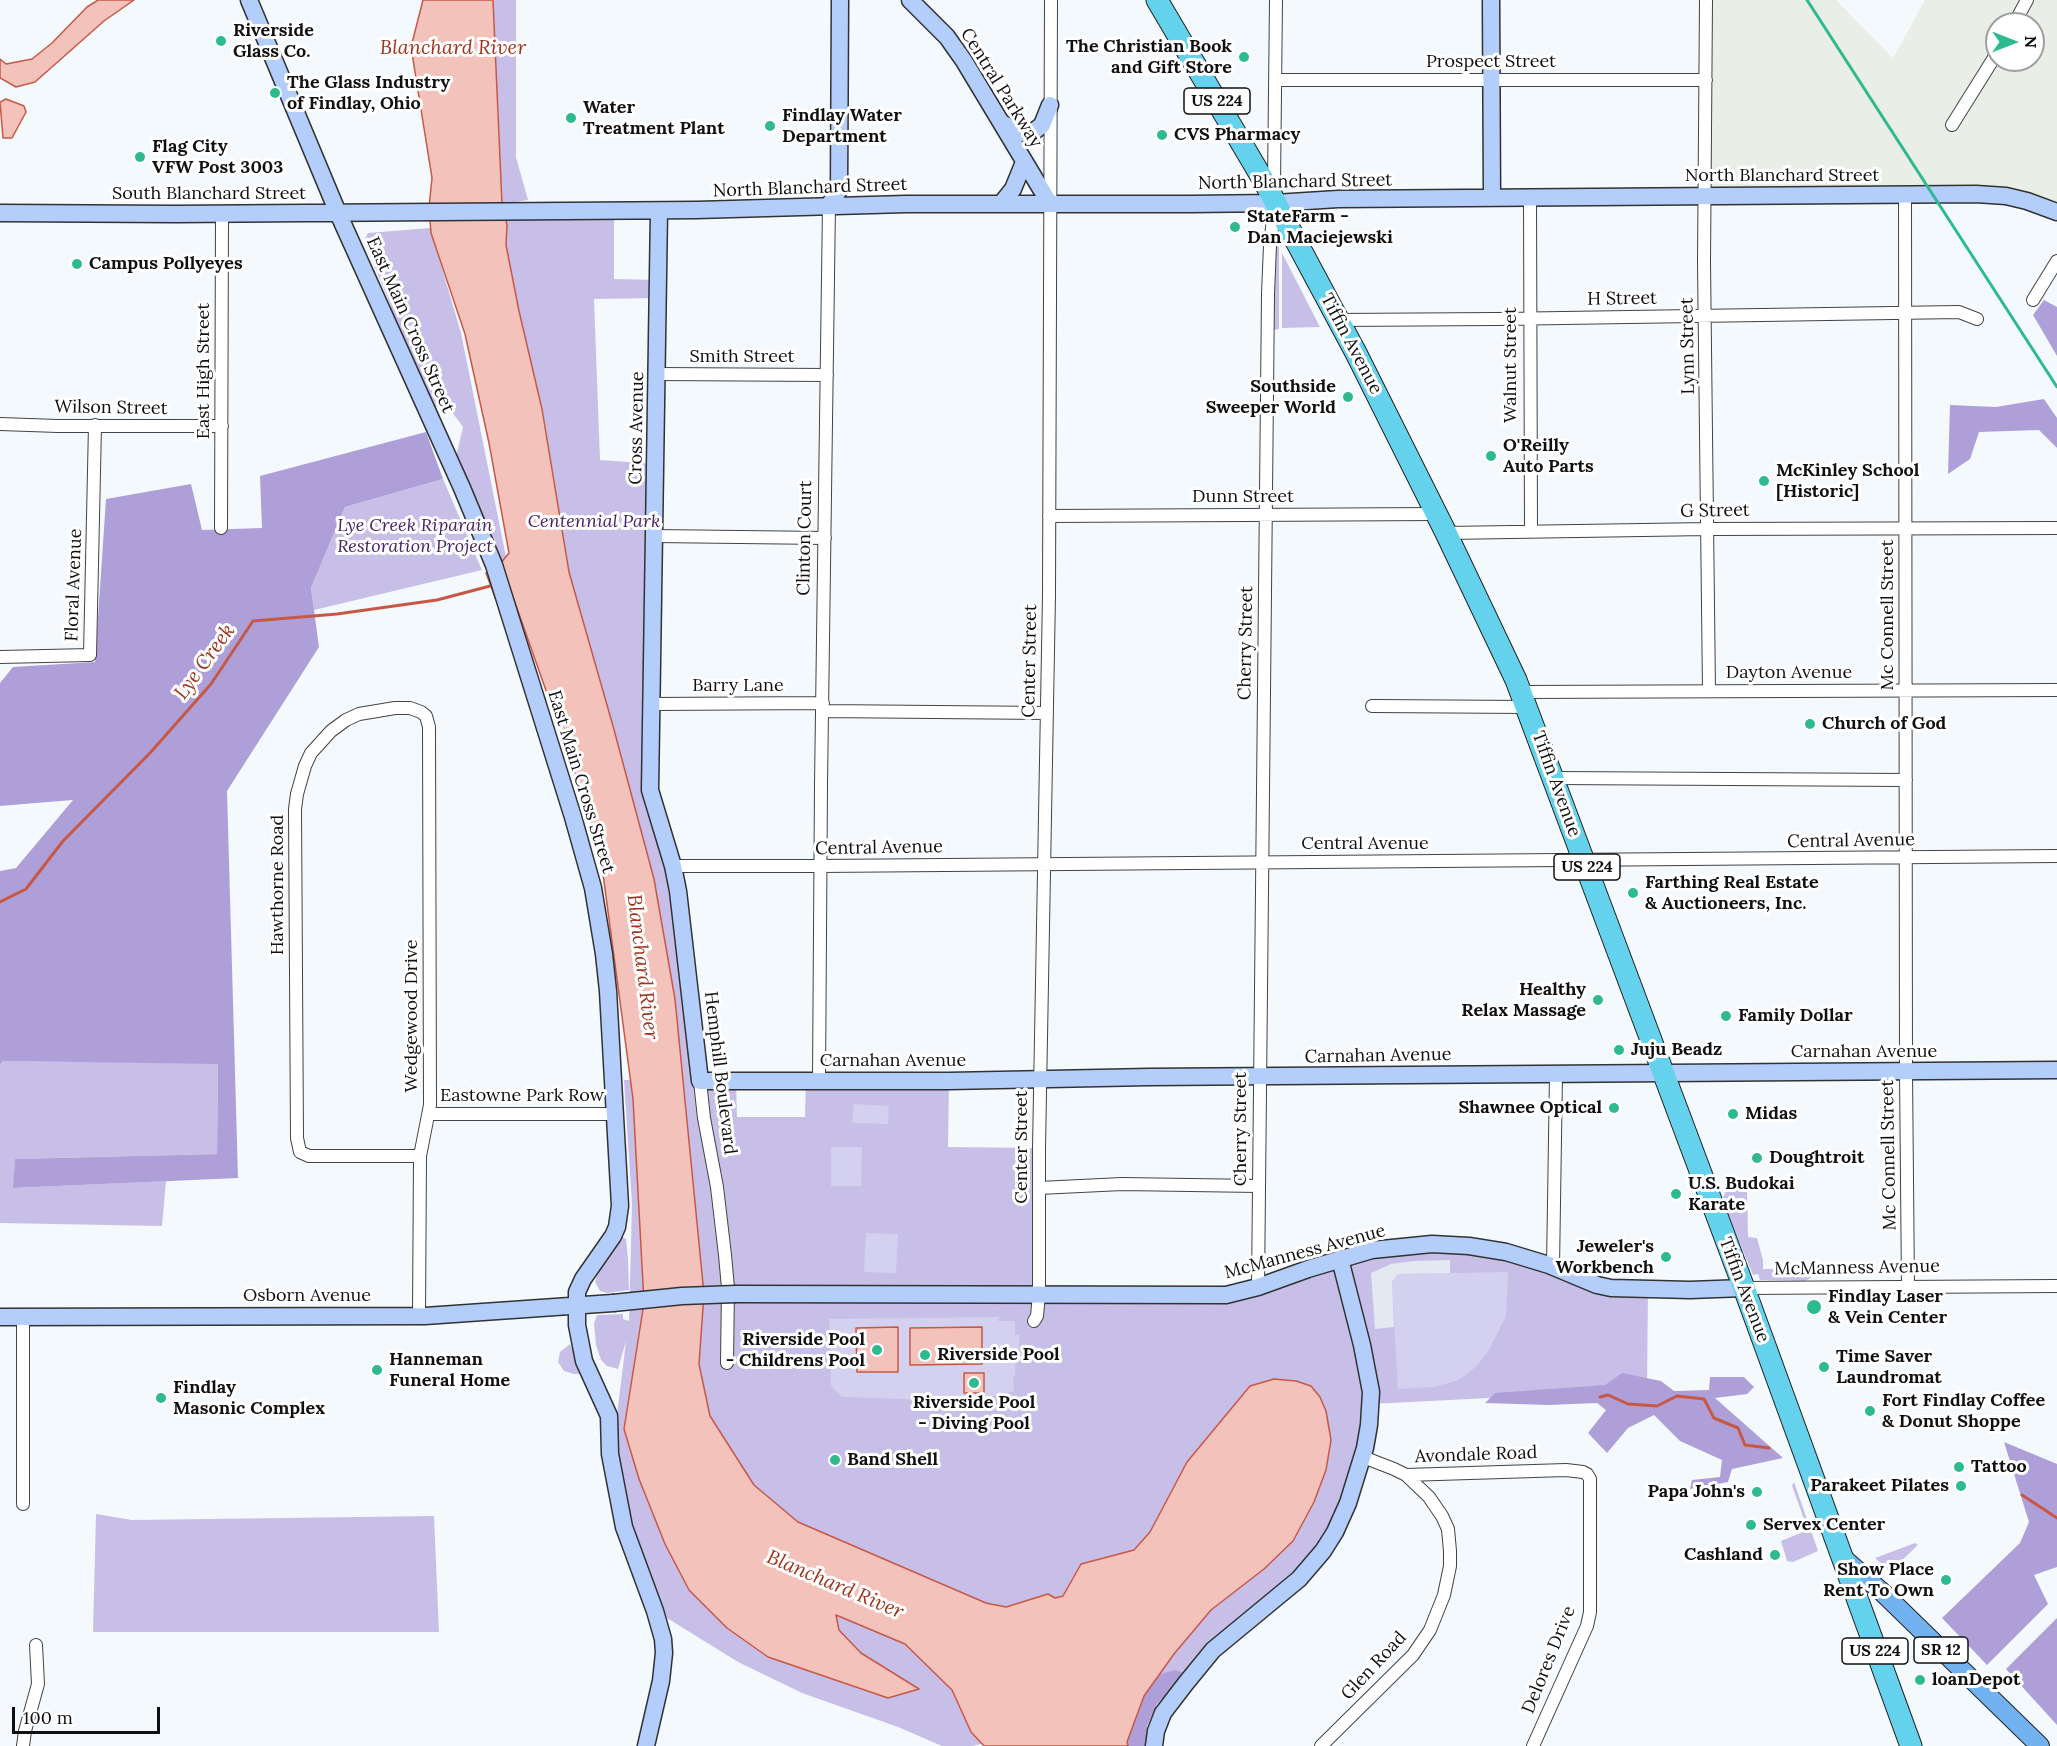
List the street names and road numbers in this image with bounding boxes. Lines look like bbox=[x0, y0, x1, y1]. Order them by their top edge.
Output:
street label: Central Parkway bbox=[956, 24, 1046, 152]
street label: Prospect Street bbox=[1426, 51, 1556, 73]
road number: US 224 bbox=[1184, 88, 1250, 114]
street label: North Blanchard Street bbox=[1685, 165, 1879, 187]
street label: North Blanchard Street bbox=[1198, 170, 1392, 194]
street label: North Blanchard Street bbox=[712, 174, 908, 202]
street label: South Blanchard Street bbox=[112, 183, 306, 205]
street label: East Main Cross Street bbox=[361, 234, 459, 416]
street label: H Street bbox=[1587, 288, 1657, 310]
street label: Tiffin Avenue bbox=[1315, 290, 1387, 398]
street label: Lynn Street bbox=[1676, 297, 1700, 395]
street label: East High Street bbox=[193, 303, 215, 439]
street label: Walnut Street bbox=[1500, 307, 1522, 423]
street label: Smith Street bbox=[689, 346, 795, 368]
street label: Cross Avenue bbox=[625, 371, 649, 485]
street label: Wilson Street bbox=[54, 396, 168, 420]
street label: Clinton Court bbox=[793, 480, 817, 596]
street label: Dunn Street bbox=[1192, 486, 1294, 508]
street label: G Street bbox=[1680, 500, 1750, 522]
street label: Floral Avenue bbox=[61, 528, 87, 642]
street label: Mc Connell Street bbox=[1877, 540, 1899, 690]
street label: Cherry Street bbox=[1234, 586, 1258, 700]
street label: Center Street bbox=[1018, 604, 1042, 718]
street label: Dayton Avenue bbox=[1726, 662, 1852, 684]
street label: Barry Lane bbox=[692, 675, 784, 697]
street label: East Main Cross Street bbox=[543, 688, 619, 876]
street label: Tiffin Avenue bbox=[1527, 728, 1585, 840]
street label: Hawthorne Road bbox=[267, 815, 289, 955]
street label: Central Avenue bbox=[1787, 829, 1915, 853]
street label: Central Avenue bbox=[1301, 833, 1429, 855]
street label: Central Avenue bbox=[815, 836, 943, 860]
road number: US 224 bbox=[1554, 854, 1620, 880]
street label: Wedgewood Drive bbox=[401, 940, 423, 1092]
street label: Hemphill Boulevard bbox=[699, 990, 741, 1156]
street label: Carnahan Avenue bbox=[1791, 1041, 1937, 1063]
street label: Carnahan Avenue bbox=[1304, 1044, 1452, 1068]
street label: Carnahan Avenue bbox=[820, 1050, 966, 1072]
street label: Cherry Street bbox=[1230, 1072, 1252, 1186]
street label: Mc Connell Street bbox=[1877, 1079, 1901, 1231]
street label: Eastowne Park Row bbox=[440, 1085, 604, 1107]
street label: Center Street bbox=[1011, 1090, 1033, 1204]
street label: McManness Avenue bbox=[1222, 1220, 1388, 1284]
street label: Tiffin Avenue bbox=[1714, 1234, 1774, 1346]
street label: McManness Avenue bbox=[1774, 1256, 1940, 1280]
street label: Osborn Avenue bbox=[243, 1285, 371, 1307]
street label: Avondale Road bbox=[1414, 1442, 1538, 1468]
street label: Delores Drive bbox=[1518, 1603, 1580, 1717]
street label: Glen Road bbox=[1337, 1627, 1411, 1705]
road number: SR 12 bbox=[1914, 1637, 1968, 1663]
road number: US 224 bbox=[1842, 1638, 1908, 1664]

